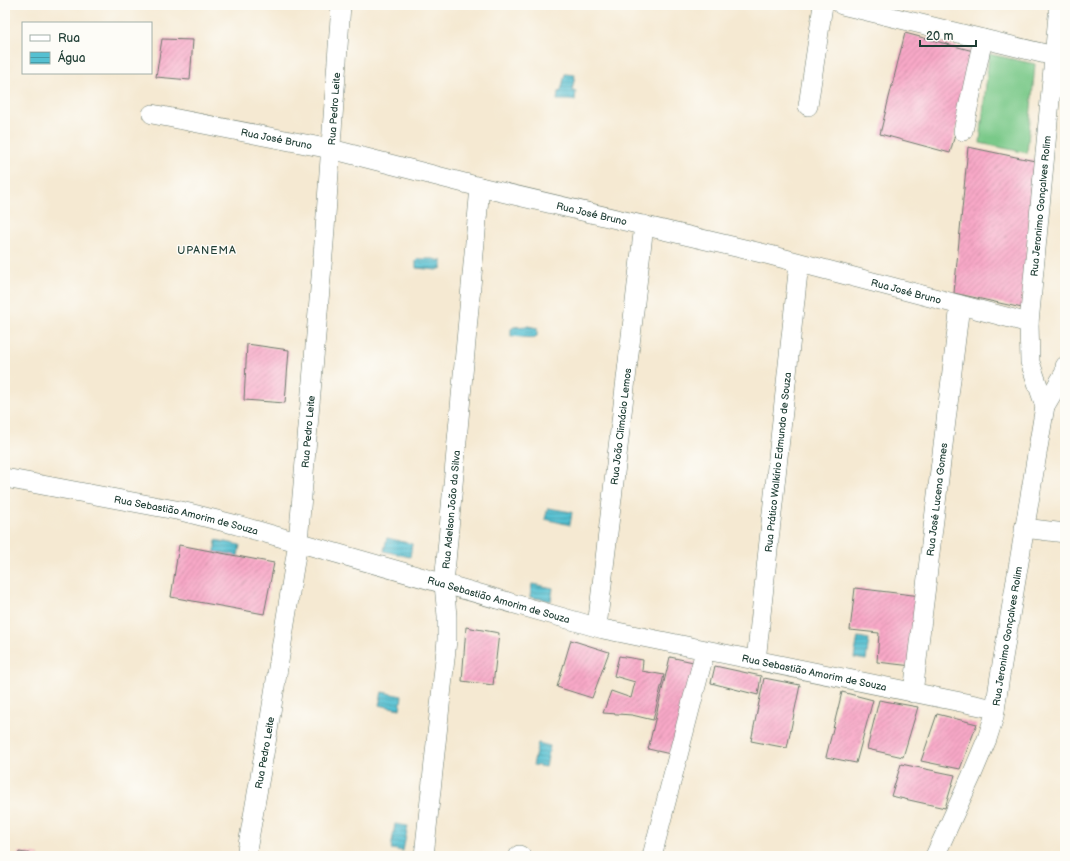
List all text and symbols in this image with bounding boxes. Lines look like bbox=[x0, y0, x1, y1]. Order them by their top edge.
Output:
legend bbox=[22, 22, 152, 74]
scale bar bbox=[920, 22, 976, 48]
text: 20 m bbox=[926, 29, 953, 44]
text: Rua bbox=[58, 31, 80, 46]
text: Água bbox=[58, 49, 86, 66]
street label: Rua Pedro Leite bbox=[326, 72, 343, 146]
street label: Rua José Bruno bbox=[240, 127, 313, 152]
street label: Rua Jeronimo Gonçalves Rolim bbox=[1028, 135, 1054, 277]
street label: Rua José Bruno bbox=[555, 200, 628, 228]
district label: UPANEMA bbox=[177, 244, 237, 257]
street label: Rua José Bruno bbox=[870, 277, 943, 307]
street label: Rua João Climácio Lemos bbox=[609, 367, 634, 485]
street label: Rua Prático Walkírio Edmundo de Souza bbox=[763, 371, 794, 553]
street label: Rua Pedro Leite bbox=[299, 395, 318, 469]
street label: Rua José Lucena Gomes bbox=[925, 442, 950, 557]
street label: Rua Adelson João da Silva bbox=[440, 450, 463, 570]
street label: Rua Sebastião Amorim de Souza bbox=[113, 494, 260, 538]
street label: Rua Jeronimo Gonçalves Rolim bbox=[991, 566, 1025, 707]
street label: Rua Sebastião Amorim de Souza bbox=[426, 574, 571, 626]
street label: Rua Sebastião Amorim de Souza bbox=[741, 652, 888, 694]
street label: Rua Pedro Leite bbox=[253, 716, 277, 790]

